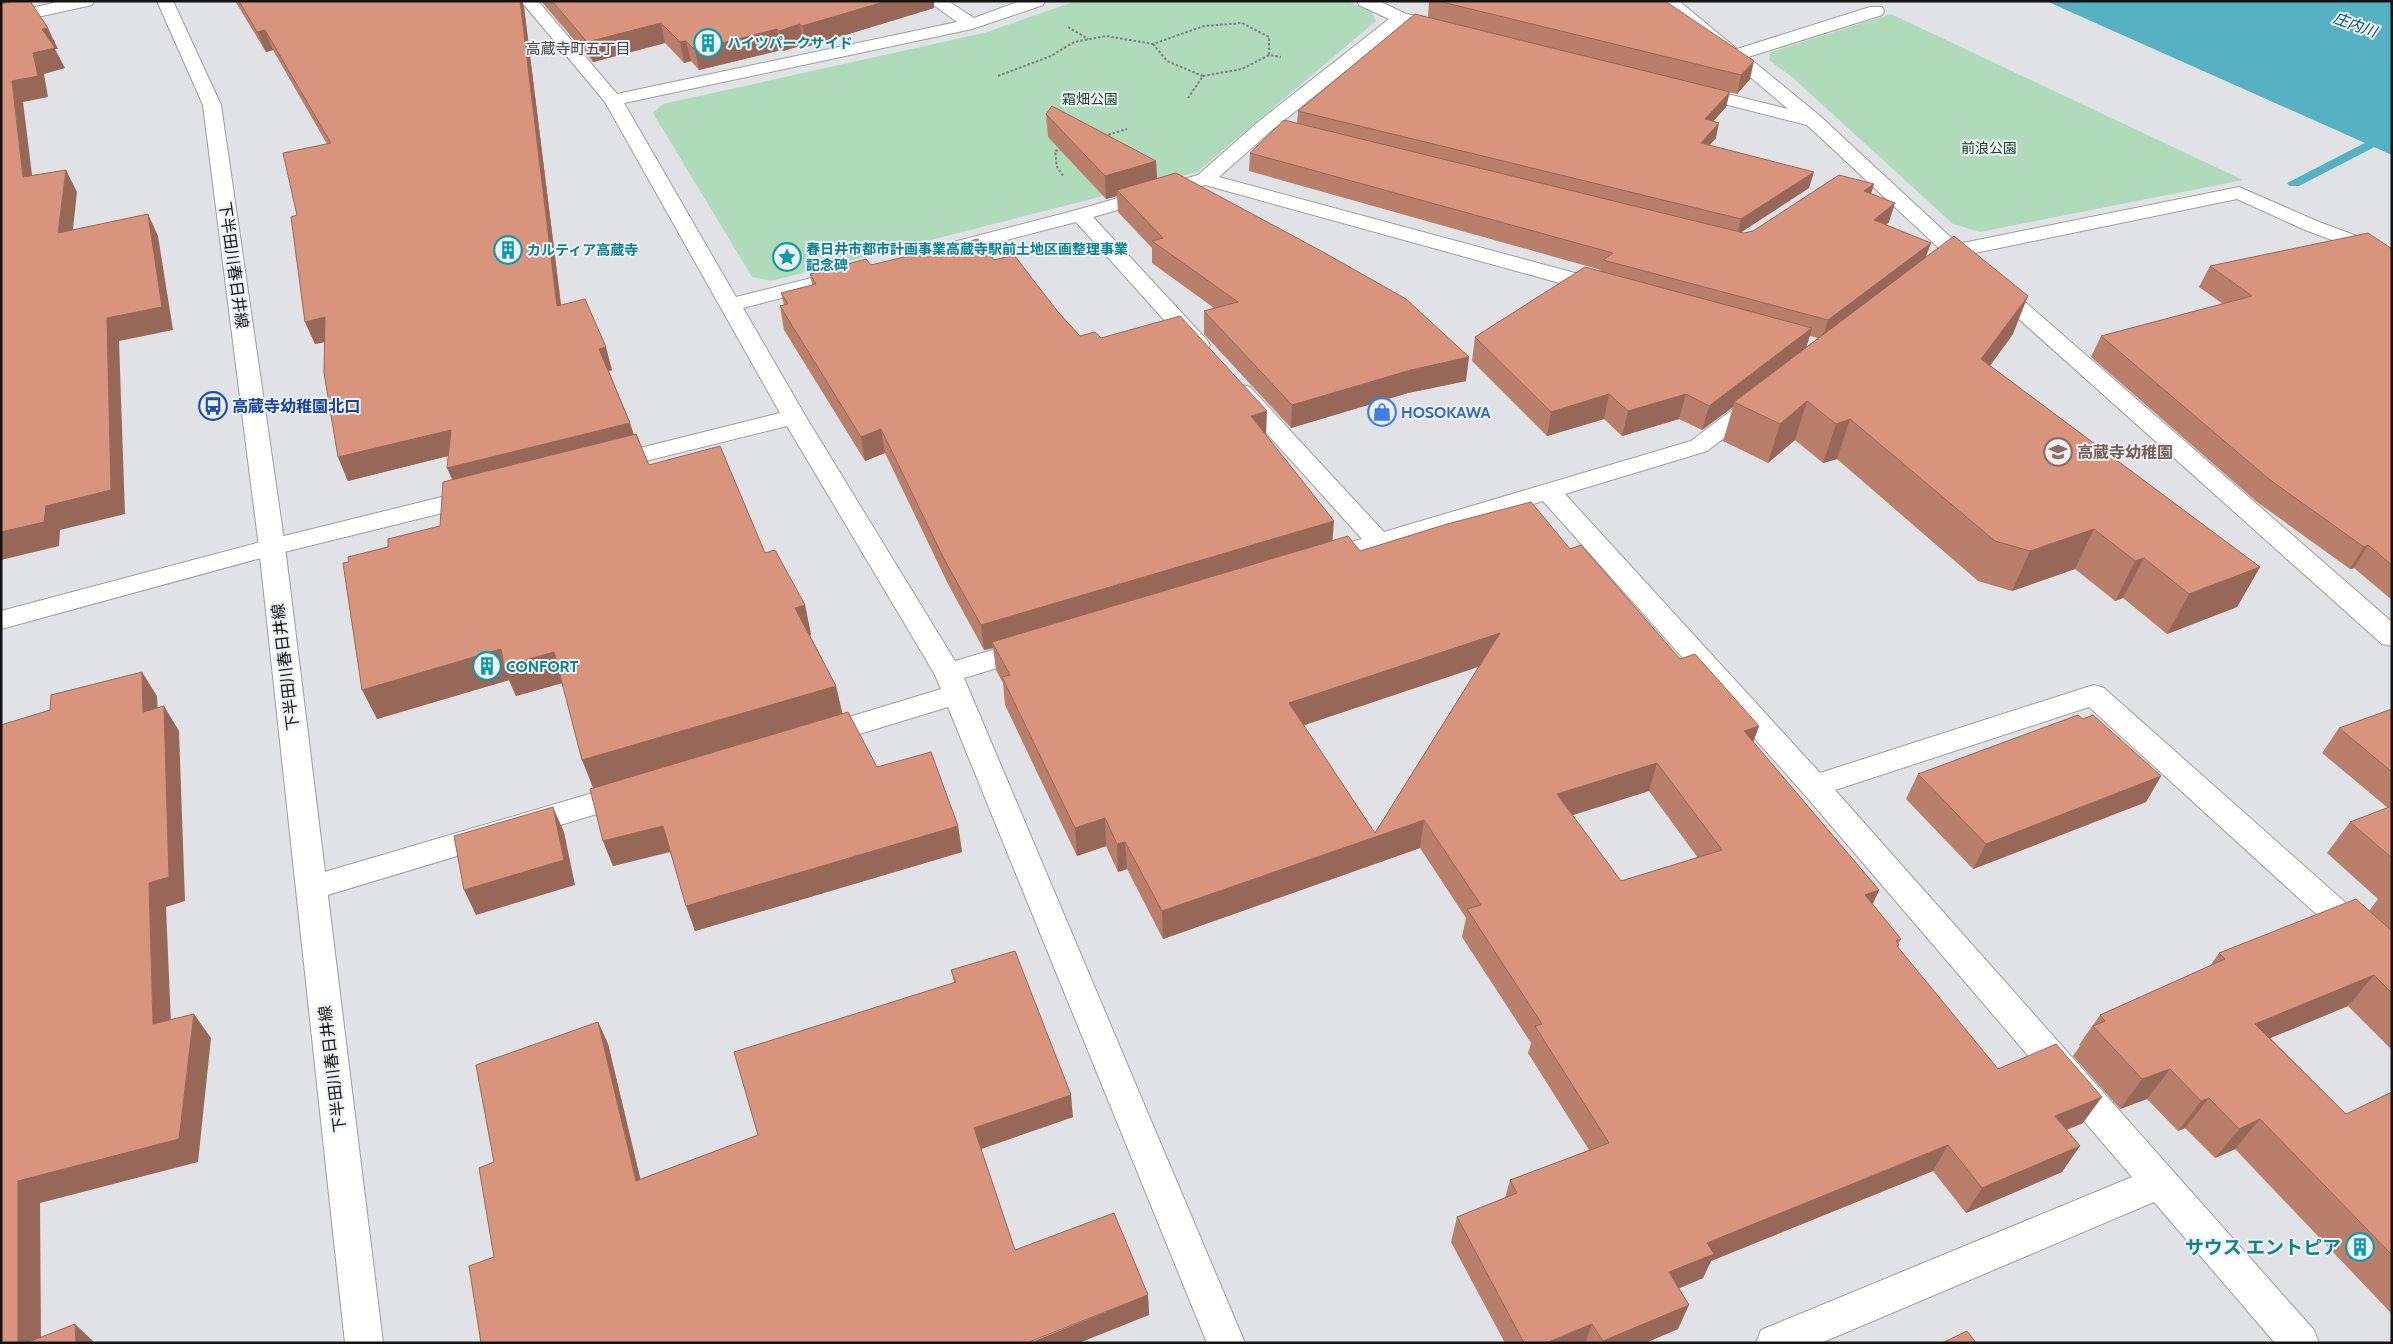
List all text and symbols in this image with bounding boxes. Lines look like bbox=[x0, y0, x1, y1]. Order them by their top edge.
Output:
water label: 庄内川 bbox=[2331, 9, 2381, 42]
building icon: ハイツパークサイド bbox=[693, 28, 723, 58]
place label: ハイツパークサイド bbox=[727, 34, 853, 52]
district label: 高蔵寺町五丁目 bbox=[525, 40, 631, 58]
park label: 霜畑公園 bbox=[1062, 90, 1118, 108]
park label: 前浪公園 bbox=[1961, 139, 2017, 157]
street label: 下半田川春日井線 bbox=[215, 200, 252, 330]
building icon: カルティア高蔵寺 bbox=[493, 235, 523, 265]
place label: 春日井市都市計画事業高蔵寺駅前土地区画整理事業 記念碑 bbox=[806, 240, 1128, 274]
place label: カルティア高蔵寺 bbox=[527, 241, 638, 259]
place icon: 春日井市都市計画事業高蔵寺駅前土地区画整理事業 記念碑 bbox=[772, 242, 802, 272]
bus stop icon: 高蔵寺幼稚園北口 bbox=[198, 391, 228, 421]
place label: 高蔵寺幼稚園北口 bbox=[232, 397, 360, 416]
shop icon: HOSOKAWA bbox=[1367, 397, 1397, 427]
place label: HOSOKAWA bbox=[1401, 403, 1491, 422]
school or university icon: 高蔵寺幼稚園 bbox=[2043, 437, 2073, 467]
place label: 高蔵寺幼稚園 bbox=[2077, 443, 2173, 462]
street label: 下半田川春日井線 bbox=[268, 602, 303, 732]
building icon: CONFORT bbox=[472, 651, 502, 681]
place label: CONFORT bbox=[506, 657, 578, 676]
street label: 下半田川春日井線 bbox=[315, 1004, 350, 1134]
building icon: サウス エントピア bbox=[2345, 1232, 2375, 1262]
place label: サウス エントピア bbox=[2185, 1236, 2341, 1259]

